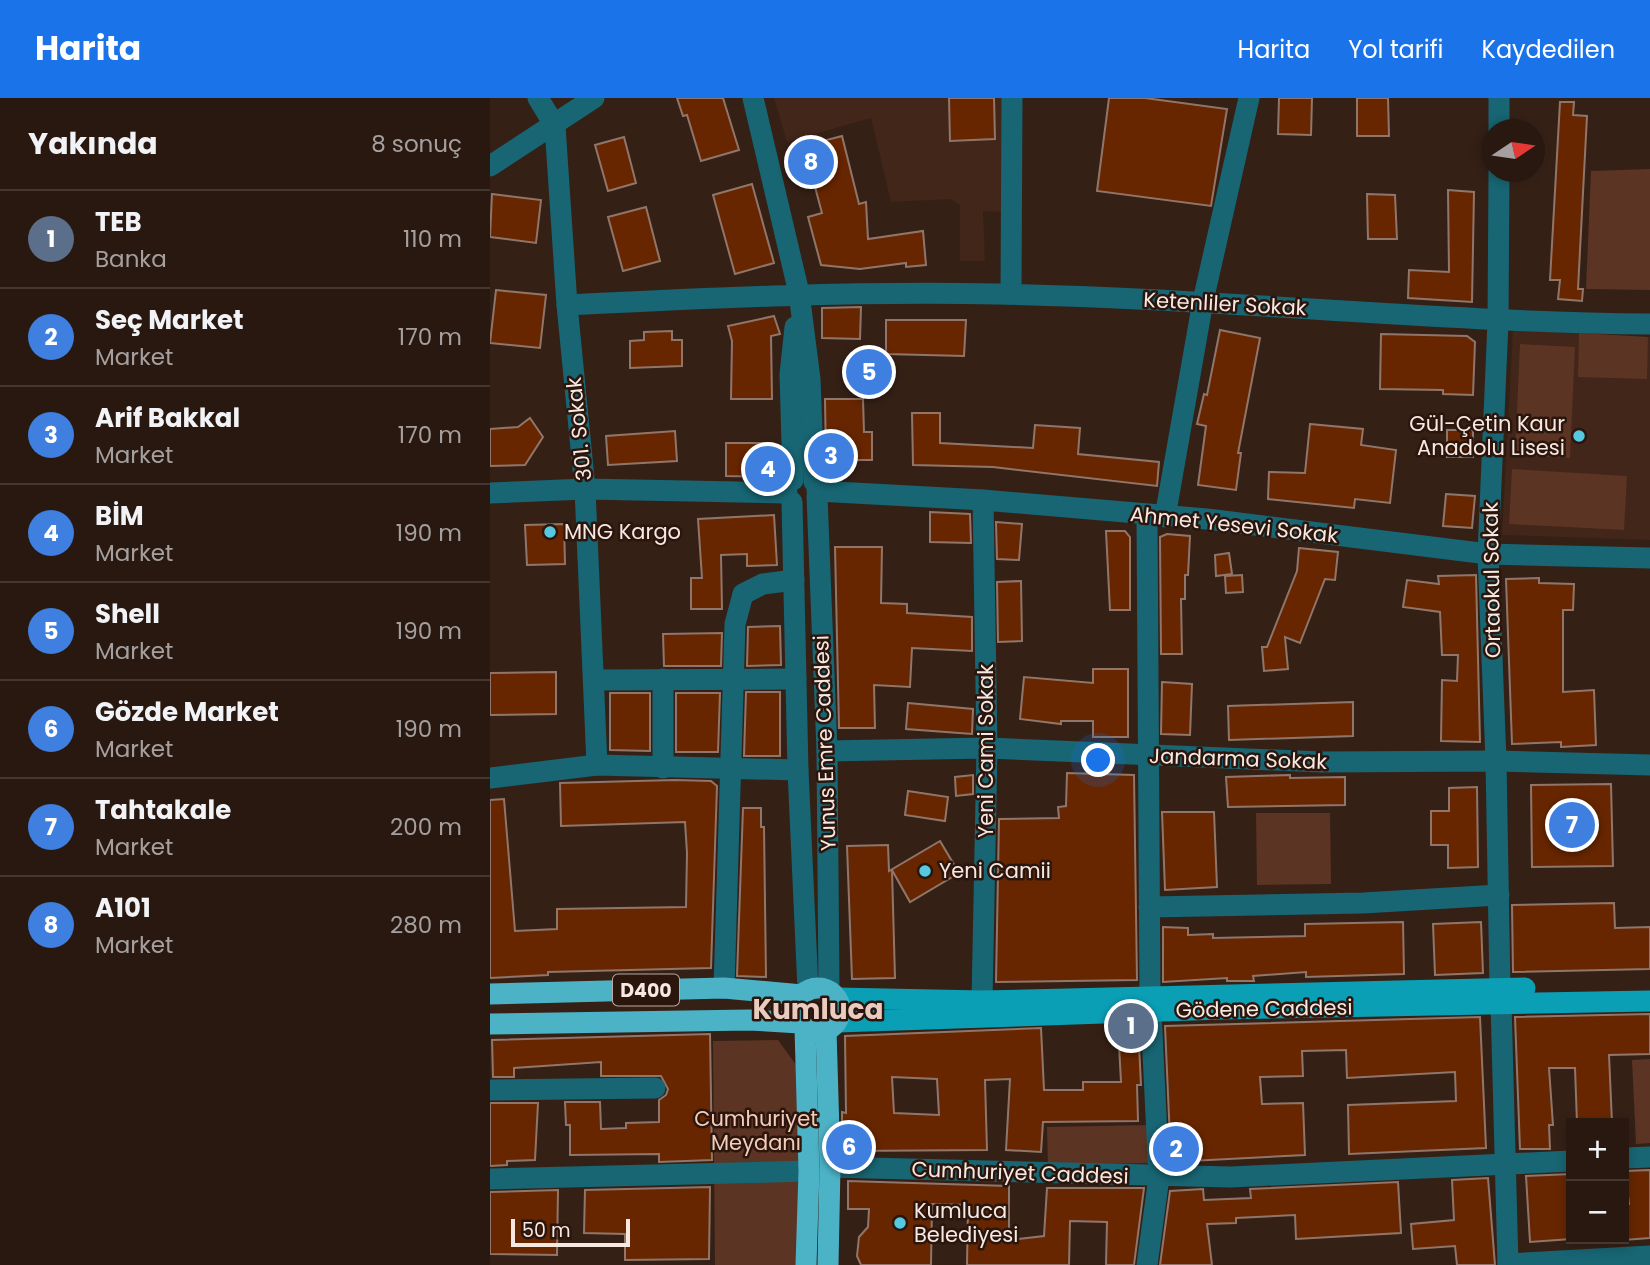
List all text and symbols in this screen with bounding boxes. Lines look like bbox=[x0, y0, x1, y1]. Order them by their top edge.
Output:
text: Harita bbox=[35, 25, 141, 72]
text: Harita bbox=[1238, 33, 1310, 66]
text: Yol tarifi bbox=[1348, 33, 1444, 66]
text: Kaydedilen bbox=[1482, 33, 1615, 66]
north arrow bbox=[1482, 119, 1545, 182]
text: Yakında bbox=[28, 122, 158, 165]
text: 8 sonuç bbox=[371, 128, 462, 160]
pin: 8 bbox=[788, 136, 834, 188]
text: TEB bbox=[95, 204, 142, 240]
text: 1 bbox=[47, 223, 55, 255]
text: 110 m bbox=[403, 223, 462, 255]
text: Banka bbox=[95, 243, 167, 275]
street label: Ketenliler Sokak bbox=[1143, 285, 1307, 322]
text: Seç Market bbox=[95, 302, 244, 338]
text: 2 bbox=[44, 321, 58, 353]
text: 170 m bbox=[398, 321, 462, 353]
text: Market bbox=[95, 341, 173, 373]
pin: 5 bbox=[846, 346, 892, 398]
street label: 301. Sokak bbox=[559, 376, 598, 482]
text: Arif Bakkal bbox=[95, 400, 240, 436]
place label: Gül-Çetin Kaur Anadolu Lisesi bbox=[1409, 409, 1565, 462]
text: 3 bbox=[44, 419, 58, 451]
text: 170 m bbox=[398, 419, 462, 451]
marker: Gül-Çetin Kaur Anadolu Lisesi bbox=[1571, 428, 1587, 444]
pin: 3 bbox=[808, 430, 854, 482]
text: Market bbox=[95, 439, 173, 471]
pin: 4 bbox=[745, 443, 791, 495]
text: BİM bbox=[95, 498, 144, 534]
street label: Ahmet Yesevi Sokak bbox=[1129, 499, 1340, 550]
street label: Ortaokul Sokak bbox=[1476, 501, 1507, 658]
text: 4 bbox=[43, 517, 59, 549]
text: 190 m bbox=[396, 517, 462, 549]
place label: MNG Kargo bbox=[564, 517, 681, 546]
marker: MNG Kargo bbox=[542, 524, 558, 540]
text: Market bbox=[95, 537, 173, 569]
text: Shell bbox=[95, 596, 160, 632]
text: 5 bbox=[44, 615, 58, 647]
text: 190 m bbox=[396, 615, 462, 647]
text: Market bbox=[95, 635, 173, 667]
street label: Yunus Emre Caddesi bbox=[806, 635, 843, 851]
street label: Yeni Cami Sokak bbox=[971, 664, 1000, 838]
text: Gözde Market bbox=[95, 694, 279, 730]
text: 6 bbox=[44, 713, 58, 745]
text: 190 m bbox=[396, 713, 462, 745]
text: Market bbox=[95, 733, 173, 765]
street label: Jandarma Sokak bbox=[1149, 741, 1328, 776]
your location bbox=[1081, 743, 1115, 777]
text: Tahtakale bbox=[95, 792, 231, 828]
pin: 7 bbox=[1549, 799, 1595, 851]
text: 7 bbox=[45, 811, 57, 843]
text: 200 m bbox=[390, 811, 462, 843]
text: Market bbox=[95, 831, 173, 863]
place label: Yeni Camii bbox=[939, 856, 1051, 885]
marker: Yeni Camii bbox=[917, 863, 933, 879]
text: A101 bbox=[95, 890, 151, 926]
text: 8 bbox=[44, 909, 58, 941]
text: 280 m bbox=[390, 909, 462, 941]
text: Market bbox=[95, 929, 173, 961]
road number: D400 bbox=[613, 974, 679, 1006]
district label: Kumluca bbox=[752, 990, 884, 1029]
street label: Gödene Caddesi bbox=[1175, 992, 1353, 1025]
pin: 1 bbox=[1108, 1000, 1154, 1052]
park label: Cumhuriyet Meydanı bbox=[694, 1104, 818, 1157]
map controls bbox=[1566, 1118, 1629, 1244]
button: + bbox=[1566, 1118, 1629, 1181]
pin: 6 bbox=[826, 1121, 872, 1173]
pin: 2 bbox=[1153, 1123, 1199, 1175]
street label: Cumhuriyet Caddesi bbox=[911, 1154, 1129, 1191]
button: − bbox=[1566, 1181, 1629, 1244]
place label: Kumluca Belediyesi bbox=[914, 1196, 1018, 1249]
marker: Kumluca Belediyesi bbox=[892, 1215, 908, 1231]
scale bar bbox=[511, 1216, 630, 1248]
text: 50 m bbox=[522, 1217, 571, 1244]

